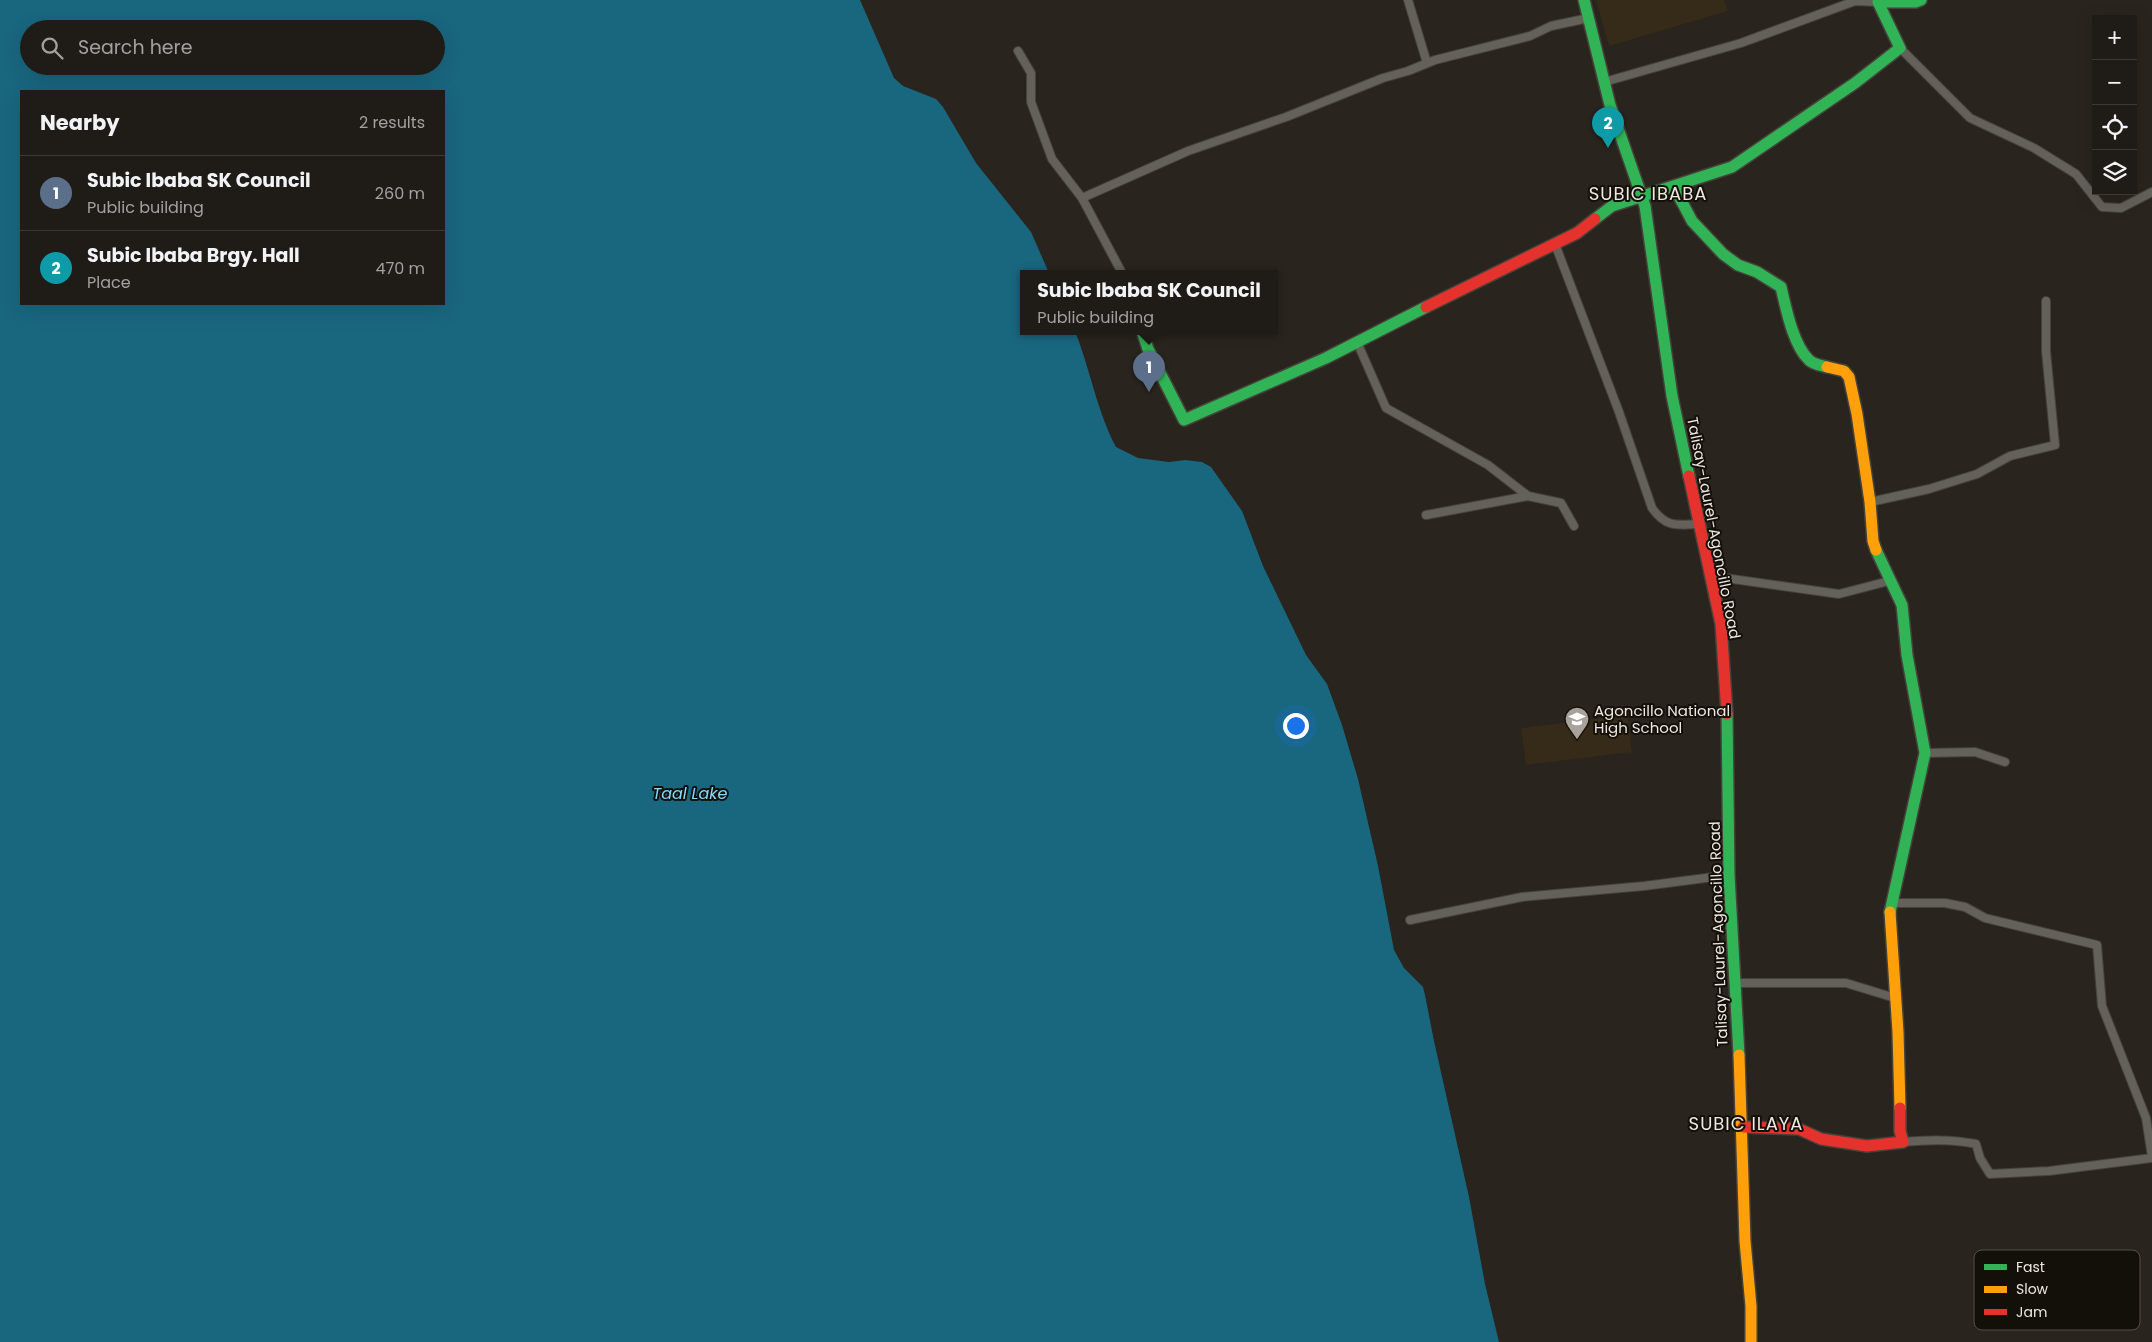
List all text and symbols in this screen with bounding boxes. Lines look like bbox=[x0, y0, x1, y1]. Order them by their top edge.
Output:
map controls bbox=[2092, 15, 2137, 195]
button: + bbox=[2092, 15, 2137, 60]
search box bbox=[20, 20, 445, 75]
icon: search bbox=[38, 34, 66, 62]
text: Search here bbox=[78, 34, 192, 61]
button: − bbox=[2092, 60, 2137, 105]
button: locate bbox=[2092, 105, 2137, 150]
pin: 2 bbox=[1592, 107, 1624, 148]
text: Nearby bbox=[40, 108, 120, 137]
text: 2 results bbox=[359, 111, 425, 134]
button: layers bbox=[2092, 150, 2137, 195]
text: Subic Ibaba SK Council bbox=[87, 167, 311, 194]
district label: SUBIC IBABA bbox=[1589, 181, 1707, 206]
text: 1 bbox=[53, 182, 59, 205]
text: 260 m bbox=[375, 182, 425, 205]
text: Public building bbox=[87, 196, 204, 219]
text: Subic Ibaba Brgy. Hall bbox=[87, 242, 300, 269]
text: 2 bbox=[51, 257, 61, 280]
text: 470 m bbox=[375, 257, 425, 280]
popup bbox=[1020, 270, 1278, 335]
text: Place bbox=[87, 271, 131, 294]
text: Subic Ibaba SK Council bbox=[1037, 277, 1261, 304]
text: Public building bbox=[1037, 306, 1154, 329]
pin: 1 bbox=[1133, 351, 1165, 392]
street label: Talisay-Laurel-Agoncillo Road bbox=[1682, 415, 1746, 641]
place label: Agoncillo National High School bbox=[1594, 700, 1730, 738]
school or university icon: Agoncillo National High School bbox=[1564, 706, 1590, 740]
your location bbox=[1283, 713, 1309, 739]
water label: Taal Lake bbox=[653, 782, 728, 805]
street label: Talisay-Laurel-Agoncillo Road bbox=[1704, 821, 1732, 1047]
district label: SUBIC ILAYA bbox=[1689, 1111, 1803, 1136]
legend bbox=[1974, 1250, 2140, 1330]
text: Fast bbox=[2016, 1257, 2045, 1277]
text: Slow bbox=[2016, 1279, 2049, 1299]
text: Jam bbox=[2016, 1302, 2047, 1322]

